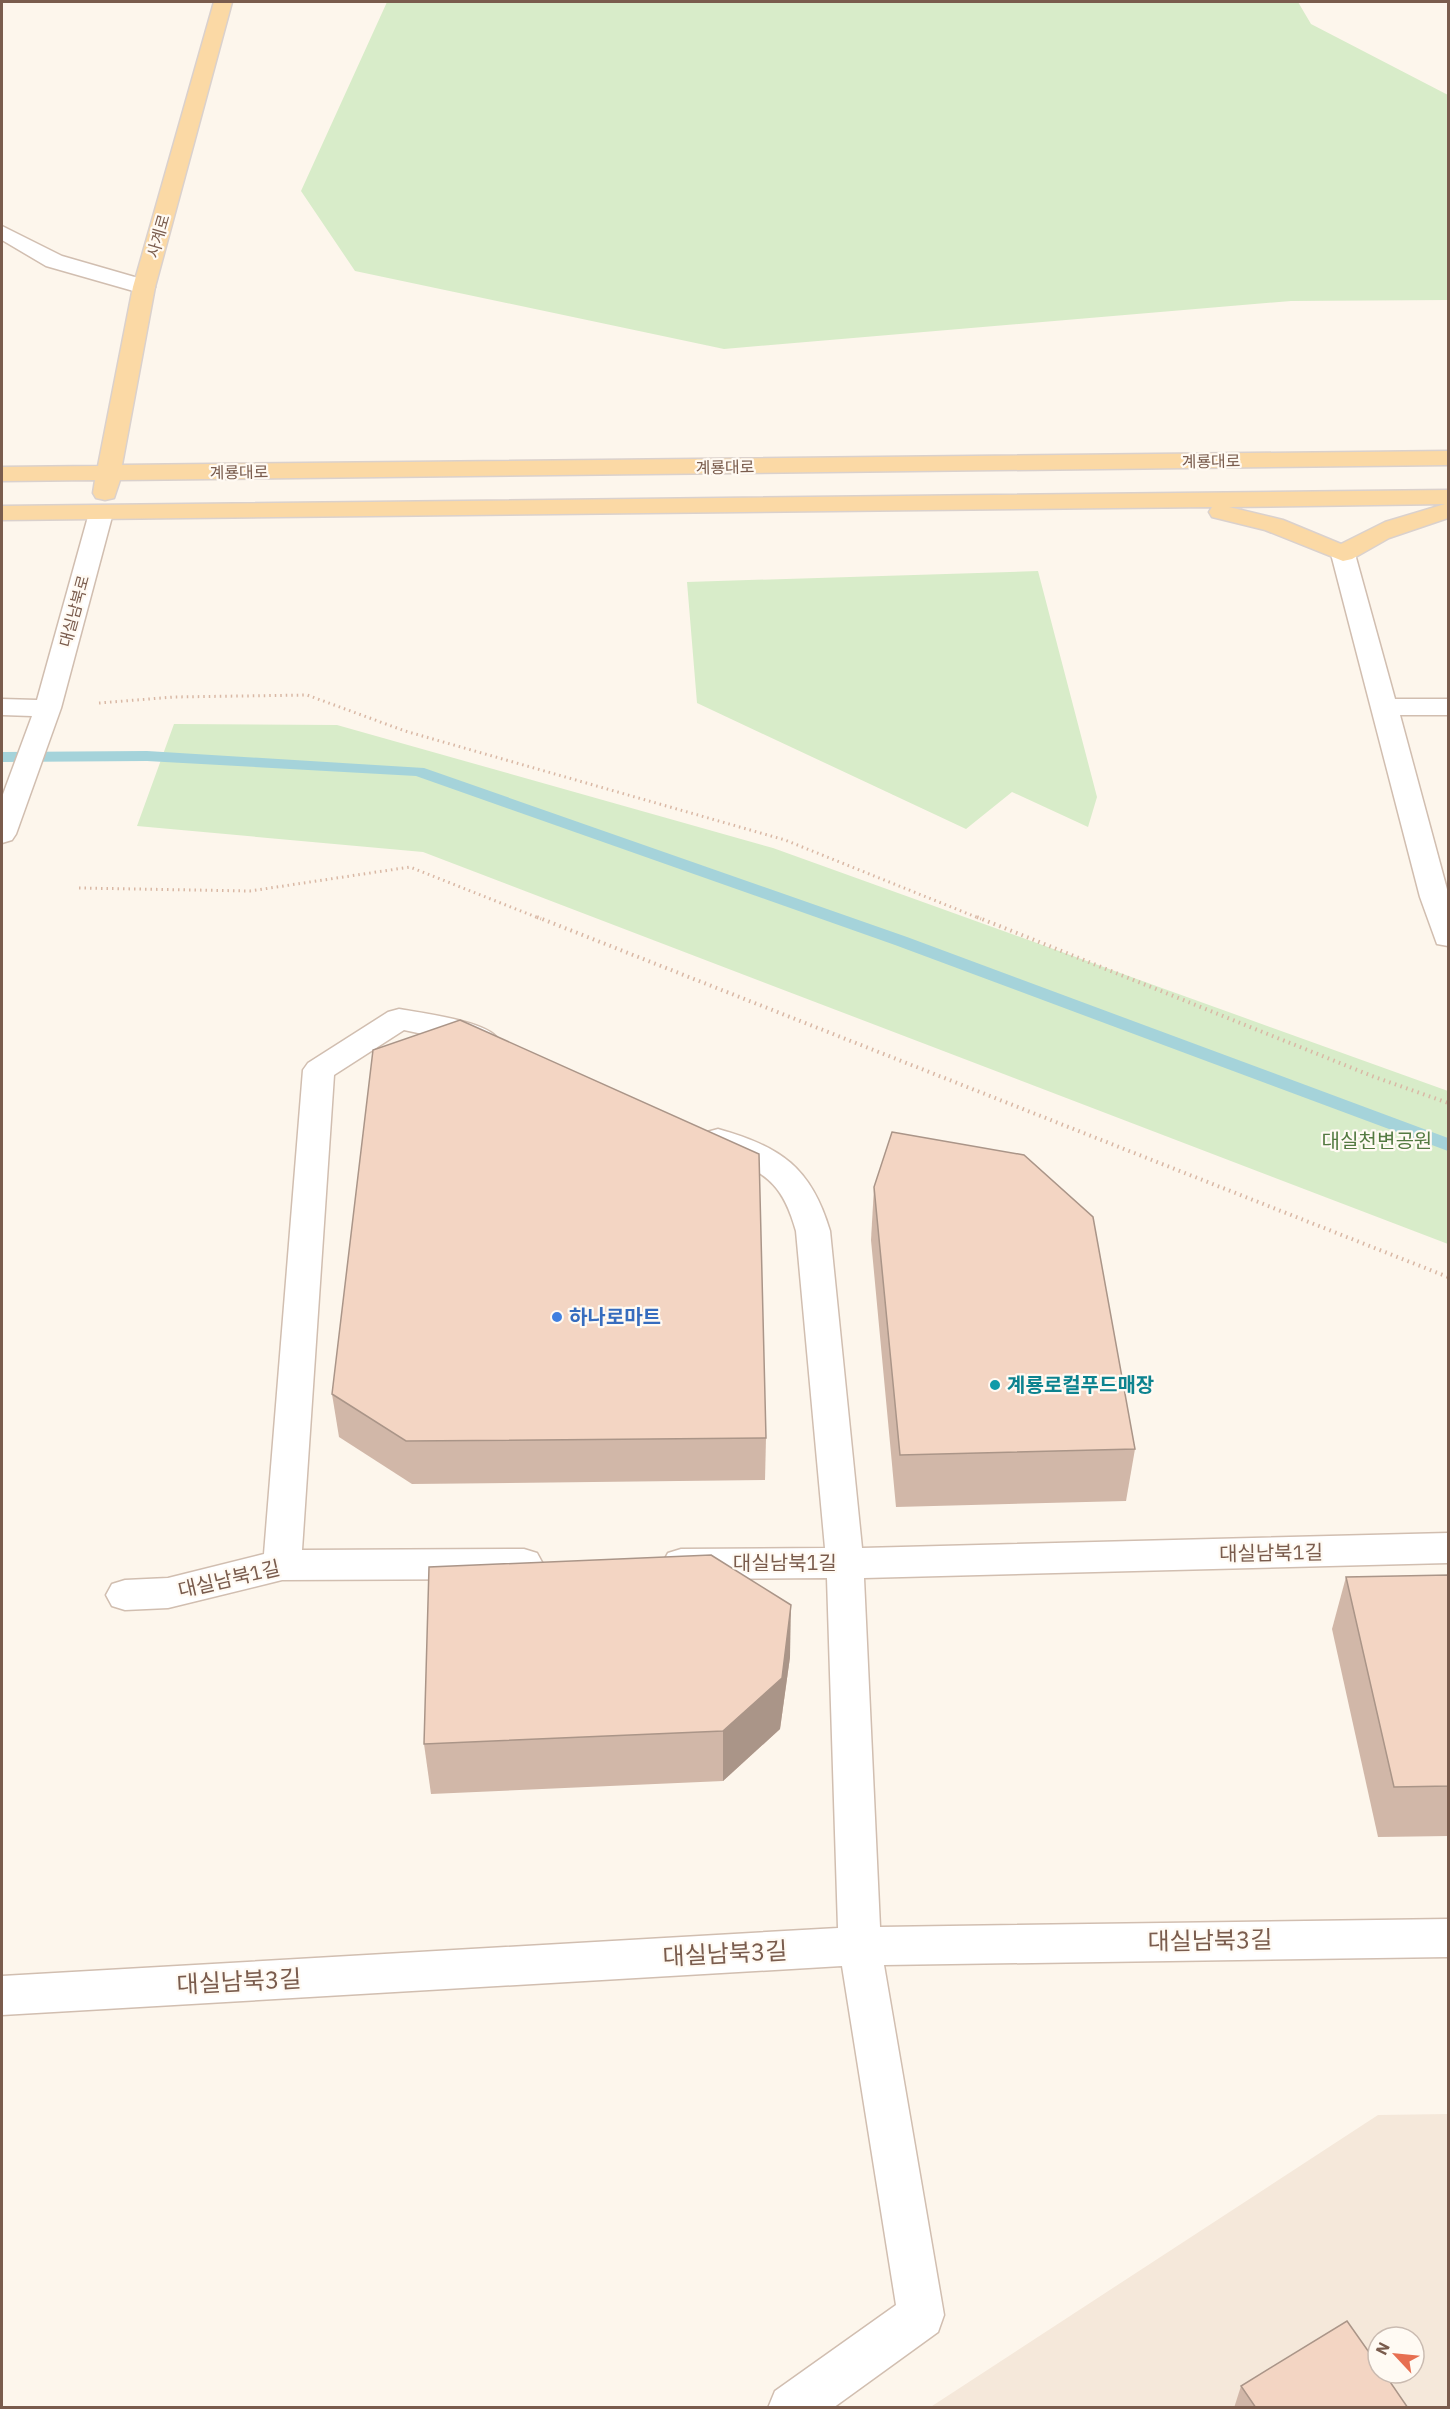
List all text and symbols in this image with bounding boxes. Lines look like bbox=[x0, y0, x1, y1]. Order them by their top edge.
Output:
street label: 사계로 bbox=[142, 212, 174, 260]
street label: 계룡대로 bbox=[1181, 450, 1241, 472]
street label: 계룡대로 bbox=[695, 456, 755, 478]
street label: 계룡대로 bbox=[209, 461, 269, 483]
street label: 대실남북로 bbox=[55, 573, 93, 649]
park label: 대실천변공원 bbox=[1322, 1127, 1432, 1154]
place label: 하나로마트 bbox=[569, 1303, 661, 1330]
marker: 하나로마트 bbox=[550, 1310, 564, 1324]
place label: 계룡로컬푸드매장 bbox=[1007, 1371, 1154, 1398]
marker: 계룡로컬푸드매장 bbox=[988, 1378, 1002, 1392]
street label: 대실남북1길 bbox=[1219, 1538, 1323, 1567]
street label: 대실남북1길 bbox=[733, 1549, 837, 1576]
street label: 대실남북1길 bbox=[175, 1554, 283, 1603]
street label: 대실남북3길 bbox=[1147, 1923, 1273, 1957]
street label: 대실남북3길 bbox=[662, 1934, 788, 1972]
street label: 대실남북3길 bbox=[176, 1962, 302, 2000]
north arrow bbox=[1366, 2325, 1426, 2385]
text: N bbox=[1371, 2339, 1394, 2358]

